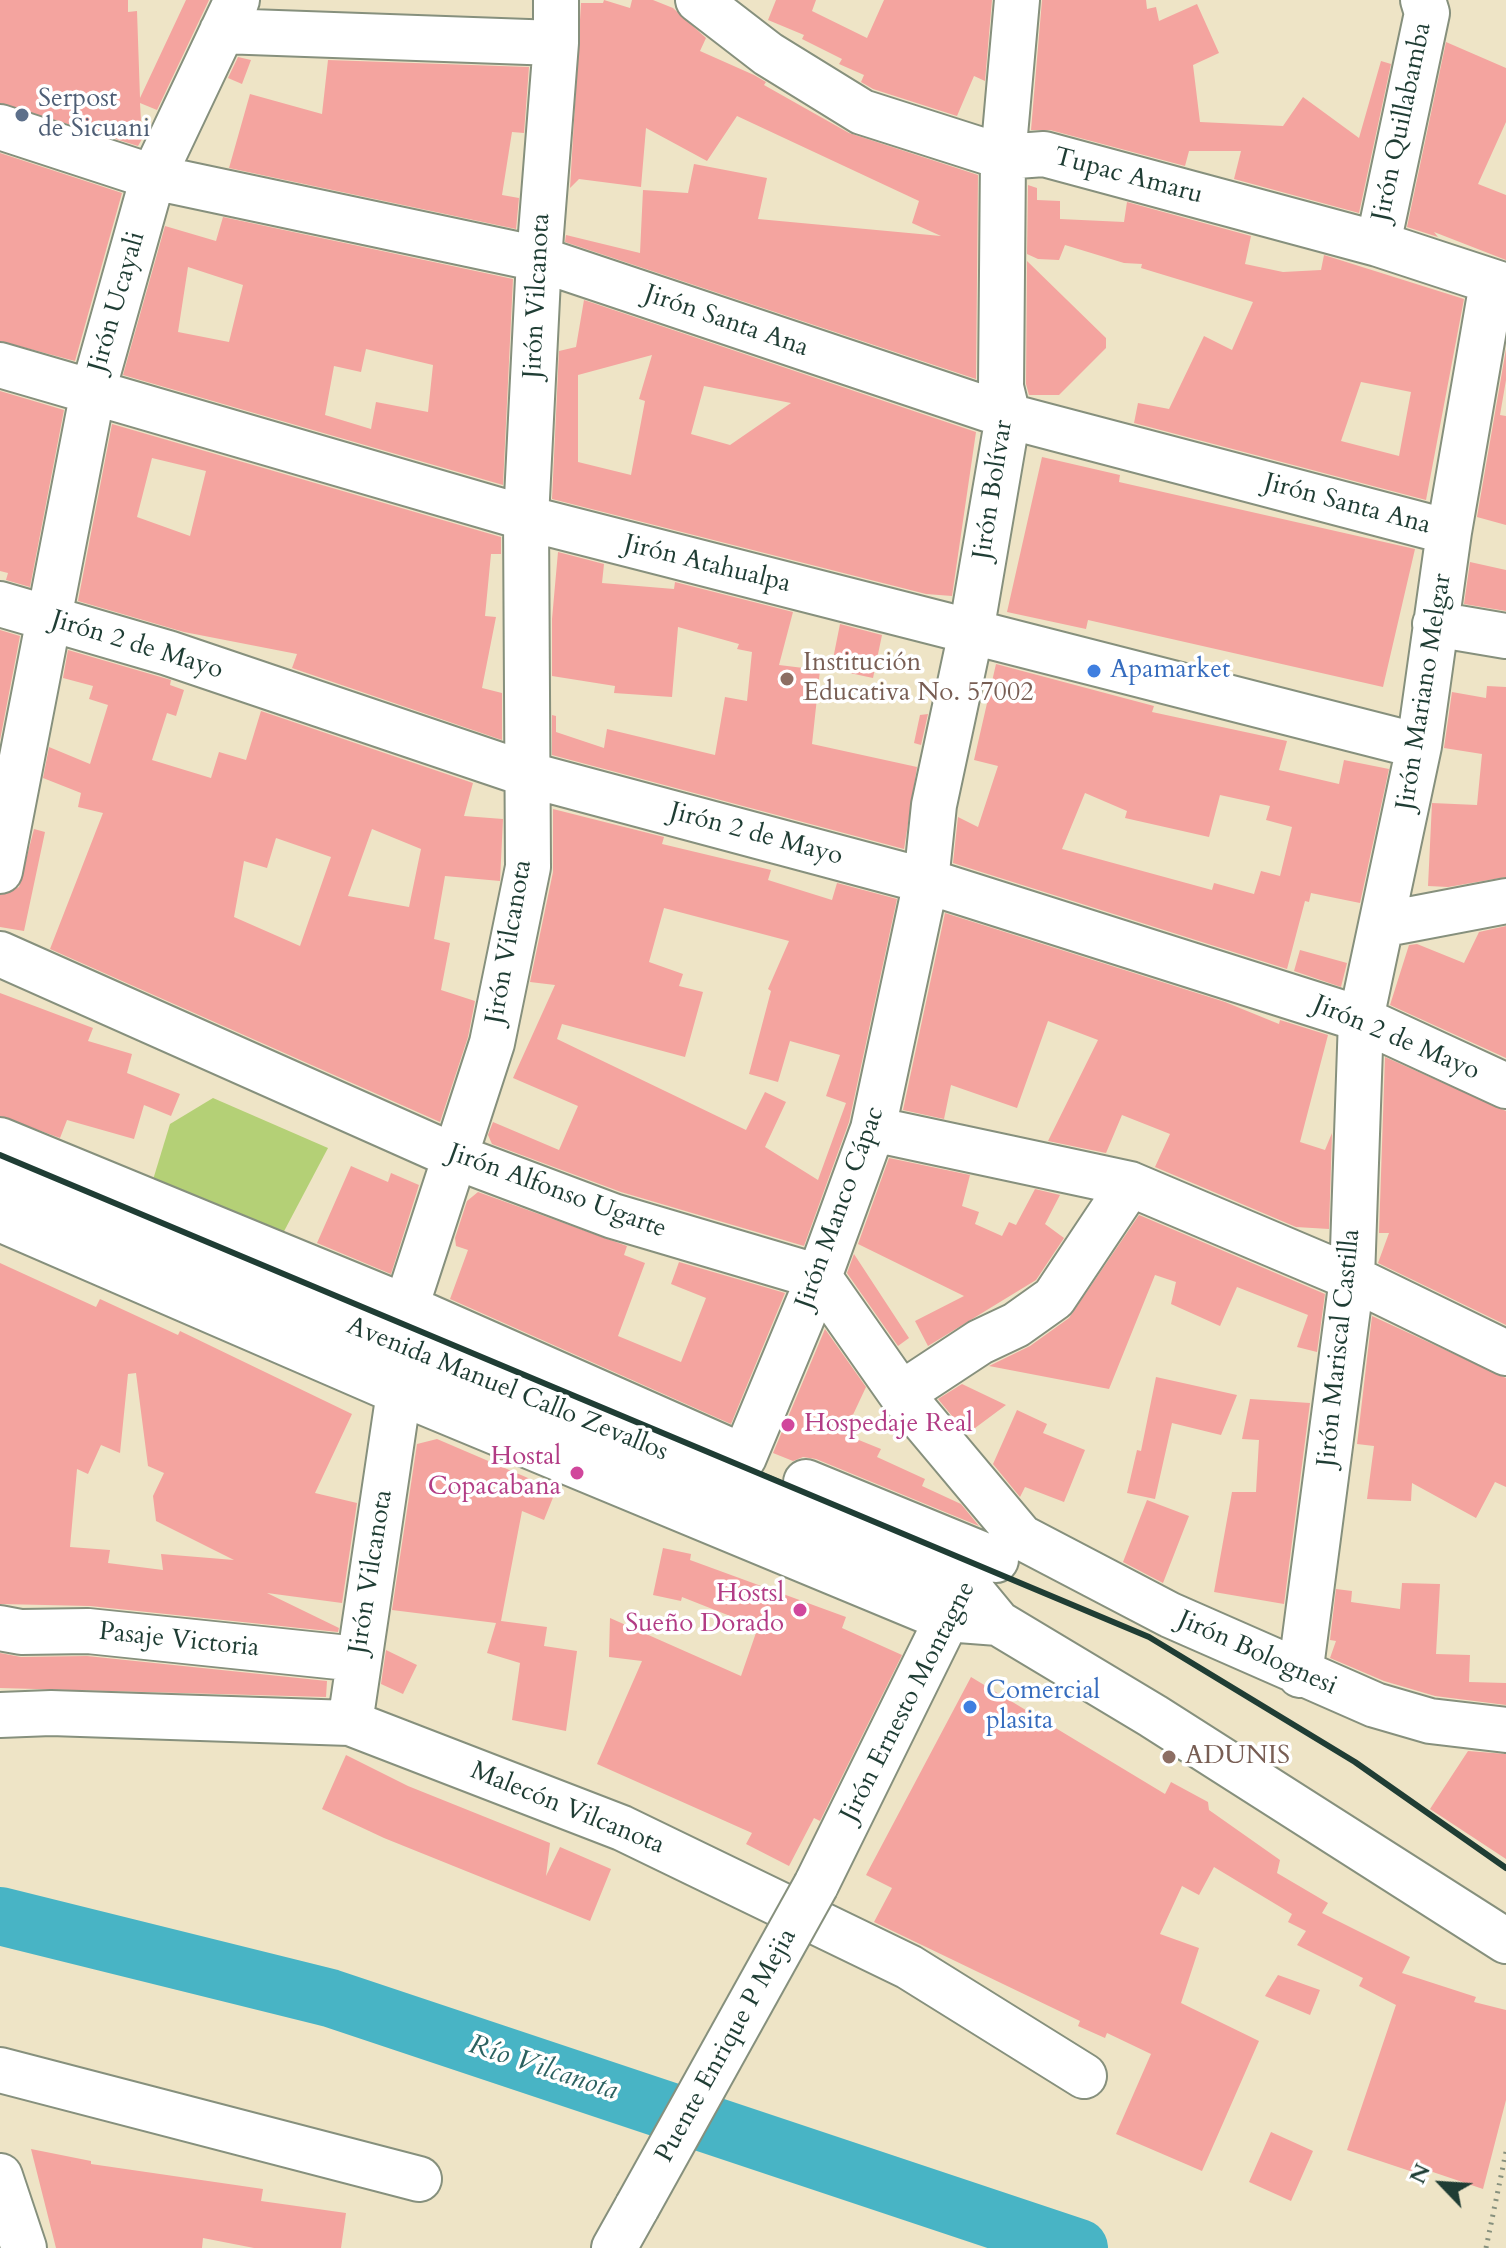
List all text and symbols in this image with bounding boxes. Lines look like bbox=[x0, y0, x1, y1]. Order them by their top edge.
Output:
street label: Jirón Quillabamba bbox=[1367, 20, 1439, 224]
place label: Serpost de Sicuani bbox=[38, 84, 150, 146]
marker: Serpost de Sicuani bbox=[13, 106, 31, 124]
street label: Tupac Amaru bbox=[1050, 142, 1206, 212]
street label: Jirón Vilcanota bbox=[518, 212, 558, 380]
street label: Jirón Ucayali bbox=[83, 228, 153, 376]
street label: Jirón Santa Ana bbox=[640, 279, 812, 365]
street label: Jirón Bolívar bbox=[968, 418, 1020, 562]
street label: Jirón Santa Ana bbox=[1260, 468, 1434, 542]
street label: Jirón Atahualpa bbox=[620, 529, 794, 601]
street label: Jirón Mariano Melgar bbox=[1391, 571, 1459, 813]
street label: Jirón 2 de Mayo bbox=[47, 605, 227, 687]
place label: Institución Educativa No. 57002 bbox=[803, 648, 1034, 710]
place label: Apamarket bbox=[1110, 655, 1230, 687]
marker: Apamarket bbox=[1085, 662, 1103, 680]
marker: Institución Educativa No. 57002 bbox=[778, 670, 796, 688]
street label: Jirón 2 de Mayo bbox=[666, 797, 846, 873]
street label: Jirón Vilcanota bbox=[480, 858, 540, 1026]
street label: Jirón 2 de Mayo bbox=[1308, 990, 1484, 1088]
street label: Jirón Manco Cápac bbox=[790, 1103, 892, 1313]
street label: Jirón Alfonso Ugarte bbox=[444, 1138, 670, 1246]
street label: Jirón Mariscal Castilla bbox=[1312, 1227, 1368, 1469]
street label: Avenida Manuel Callo Zevallos bbox=[342, 1311, 672, 1469]
place label: Hospedaje Real bbox=[804, 1409, 973, 1441]
marker: Hospedaje Real bbox=[779, 1416, 797, 1434]
place label: Hostal Copacabana bbox=[428, 1442, 561, 1504]
marker: Hostal Copacabana bbox=[568, 1464, 586, 1482]
street label: Jirón Vilcanota bbox=[344, 1488, 400, 1656]
street label: Jirón Ernesto Montagne bbox=[835, 1577, 983, 1827]
place label: Hostsl Sueño Dorado bbox=[625, 1579, 784, 1640]
marker: Hostsl Sueño Dorado bbox=[791, 1601, 809, 1619]
street label: Jirón Bolognesi bbox=[1173, 1605, 1341, 1703]
street label: Pasaje Victoria bbox=[97, 1617, 261, 1665]
place label: Comercial plasita bbox=[986, 1676, 1100, 1738]
marker: Comercial plasita bbox=[961, 1698, 979, 1716]
place label: ADUNIS bbox=[1185, 1741, 1290, 1773]
marker: ADUNIS bbox=[1160, 1748, 1178, 1766]
street label: Malecón Vilcanota bbox=[466, 1756, 668, 1862]
street label: Puente Enrique P Mejia bbox=[650, 1924, 804, 2168]
water label: Río Vilcanota bbox=[464, 2029, 622, 2109]
north arrow bbox=[1402, 2144, 1482, 2224]
text: N bbox=[1403, 2159, 1438, 2189]

